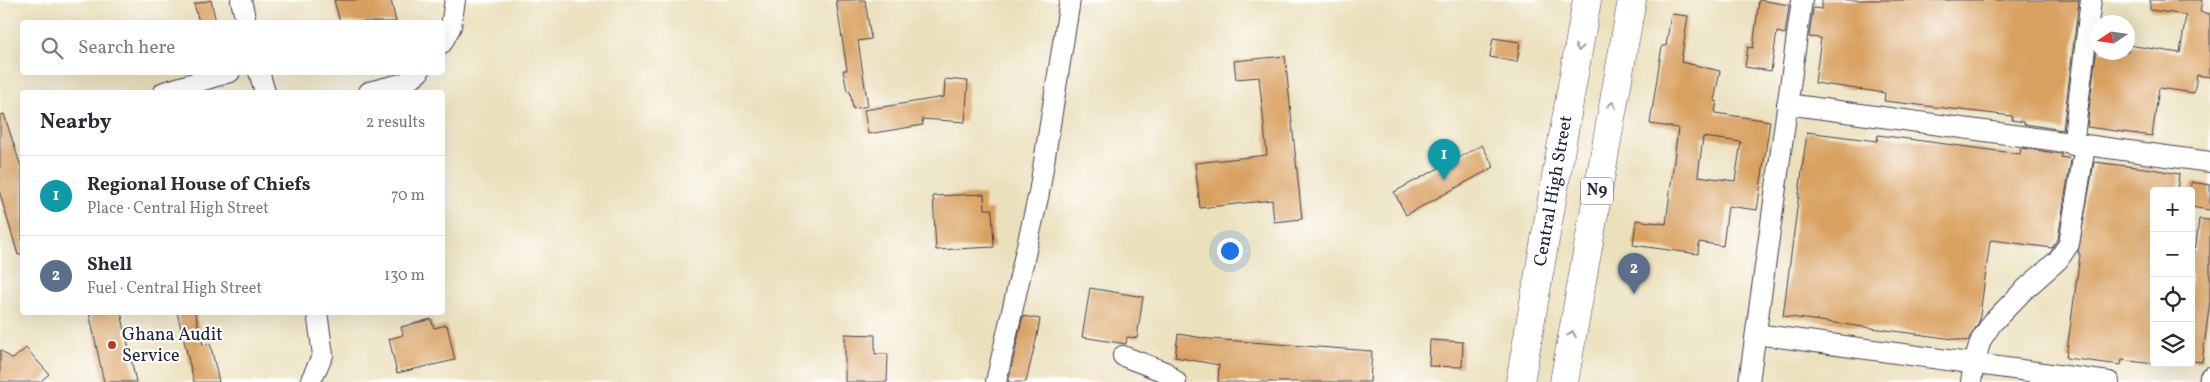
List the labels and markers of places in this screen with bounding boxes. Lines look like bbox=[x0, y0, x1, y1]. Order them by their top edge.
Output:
pin: 1 bbox=[1428, 139, 1460, 180]
pin: 2 bbox=[1618, 253, 1650, 294]
place label: Ghana Audit Service bbox=[122, 323, 223, 369]
marker: Ghana Audit Service bbox=[106, 339, 118, 351]

